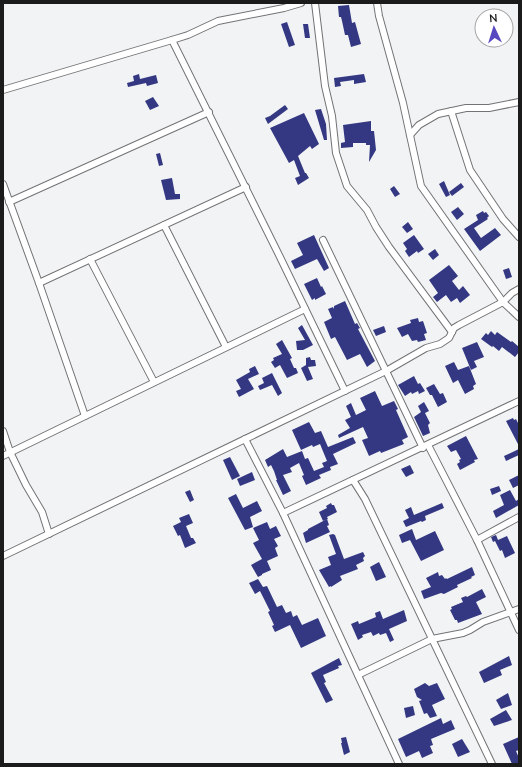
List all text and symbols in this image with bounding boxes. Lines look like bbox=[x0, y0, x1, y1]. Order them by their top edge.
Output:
north arrow bbox=[474, 8, 514, 48]
text: N bbox=[489, 11, 498, 26]

